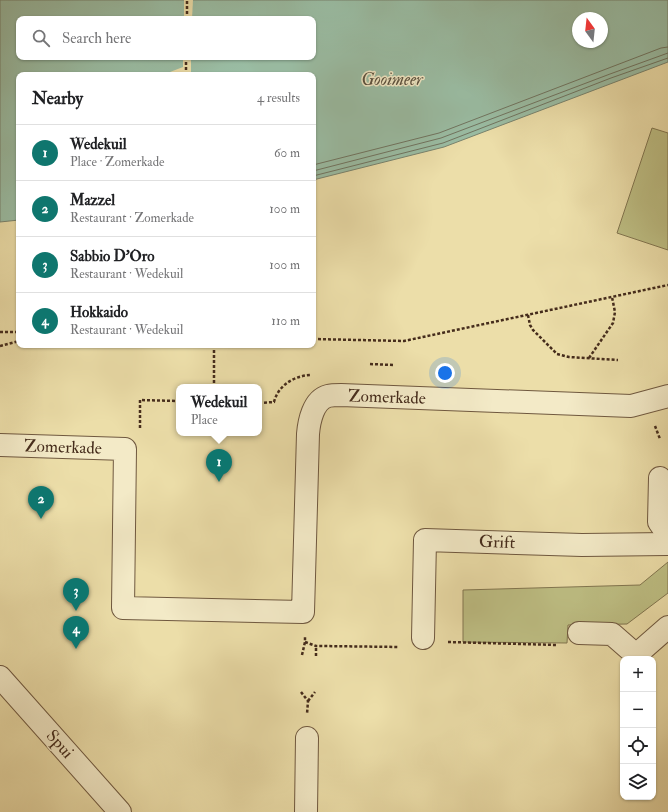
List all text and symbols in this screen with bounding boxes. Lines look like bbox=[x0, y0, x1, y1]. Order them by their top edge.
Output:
north arrow bbox=[572, 12, 608, 48]
search box bbox=[16, 16, 316, 60]
icon: search bbox=[30, 27, 52, 49]
text: Search here bbox=[62, 29, 131, 48]
water label: Gooimeer bbox=[361, 68, 424, 91]
text: Nearby bbox=[32, 88, 83, 109]
text: 4 results bbox=[257, 90, 300, 106]
text: Wedekuil bbox=[70, 135, 127, 154]
text: 1 bbox=[43, 145, 47, 161]
text: 60 m bbox=[274, 145, 300, 161]
text: Place · Zomerkade bbox=[70, 154, 165, 170]
text: Mazzel bbox=[70, 191, 115, 210]
text: 2 bbox=[42, 201, 48, 217]
text: 100 m bbox=[269, 201, 300, 217]
text: Restaurant · Zomerkade bbox=[70, 210, 194, 226]
text: Sabbio D'Oro bbox=[70, 247, 154, 266]
text: 3 bbox=[43, 257, 48, 273]
text: 100 m bbox=[269, 257, 300, 273]
text: Restaurant · Wedekuil bbox=[70, 266, 183, 282]
text: Hokkaido bbox=[70, 303, 128, 322]
text: 4 bbox=[41, 313, 49, 329]
text: 110 m bbox=[271, 313, 300, 329]
text: Restaurant · Wedekuil bbox=[70, 322, 183, 338]
your location bbox=[435, 363, 455, 383]
popup bbox=[176, 384, 262, 436]
street label: Zomerkade bbox=[348, 385, 426, 409]
text: Wedekuil bbox=[191, 393, 247, 412]
text: Place bbox=[191, 412, 218, 428]
street label: Zomerkade bbox=[24, 435, 102, 459]
pin: 1 bbox=[206, 449, 232, 482]
pin: 2 bbox=[28, 486, 54, 519]
street label: Grift bbox=[479, 531, 516, 553]
pin: 3 bbox=[63, 578, 89, 611]
pin: 4 bbox=[63, 616, 89, 649]
map controls bbox=[620, 656, 656, 800]
button: + bbox=[620, 656, 656, 692]
button: − bbox=[620, 692, 656, 728]
street label: Spui bbox=[41, 725, 79, 764]
button: locate bbox=[620, 728, 656, 764]
button: layers bbox=[620, 764, 656, 800]

